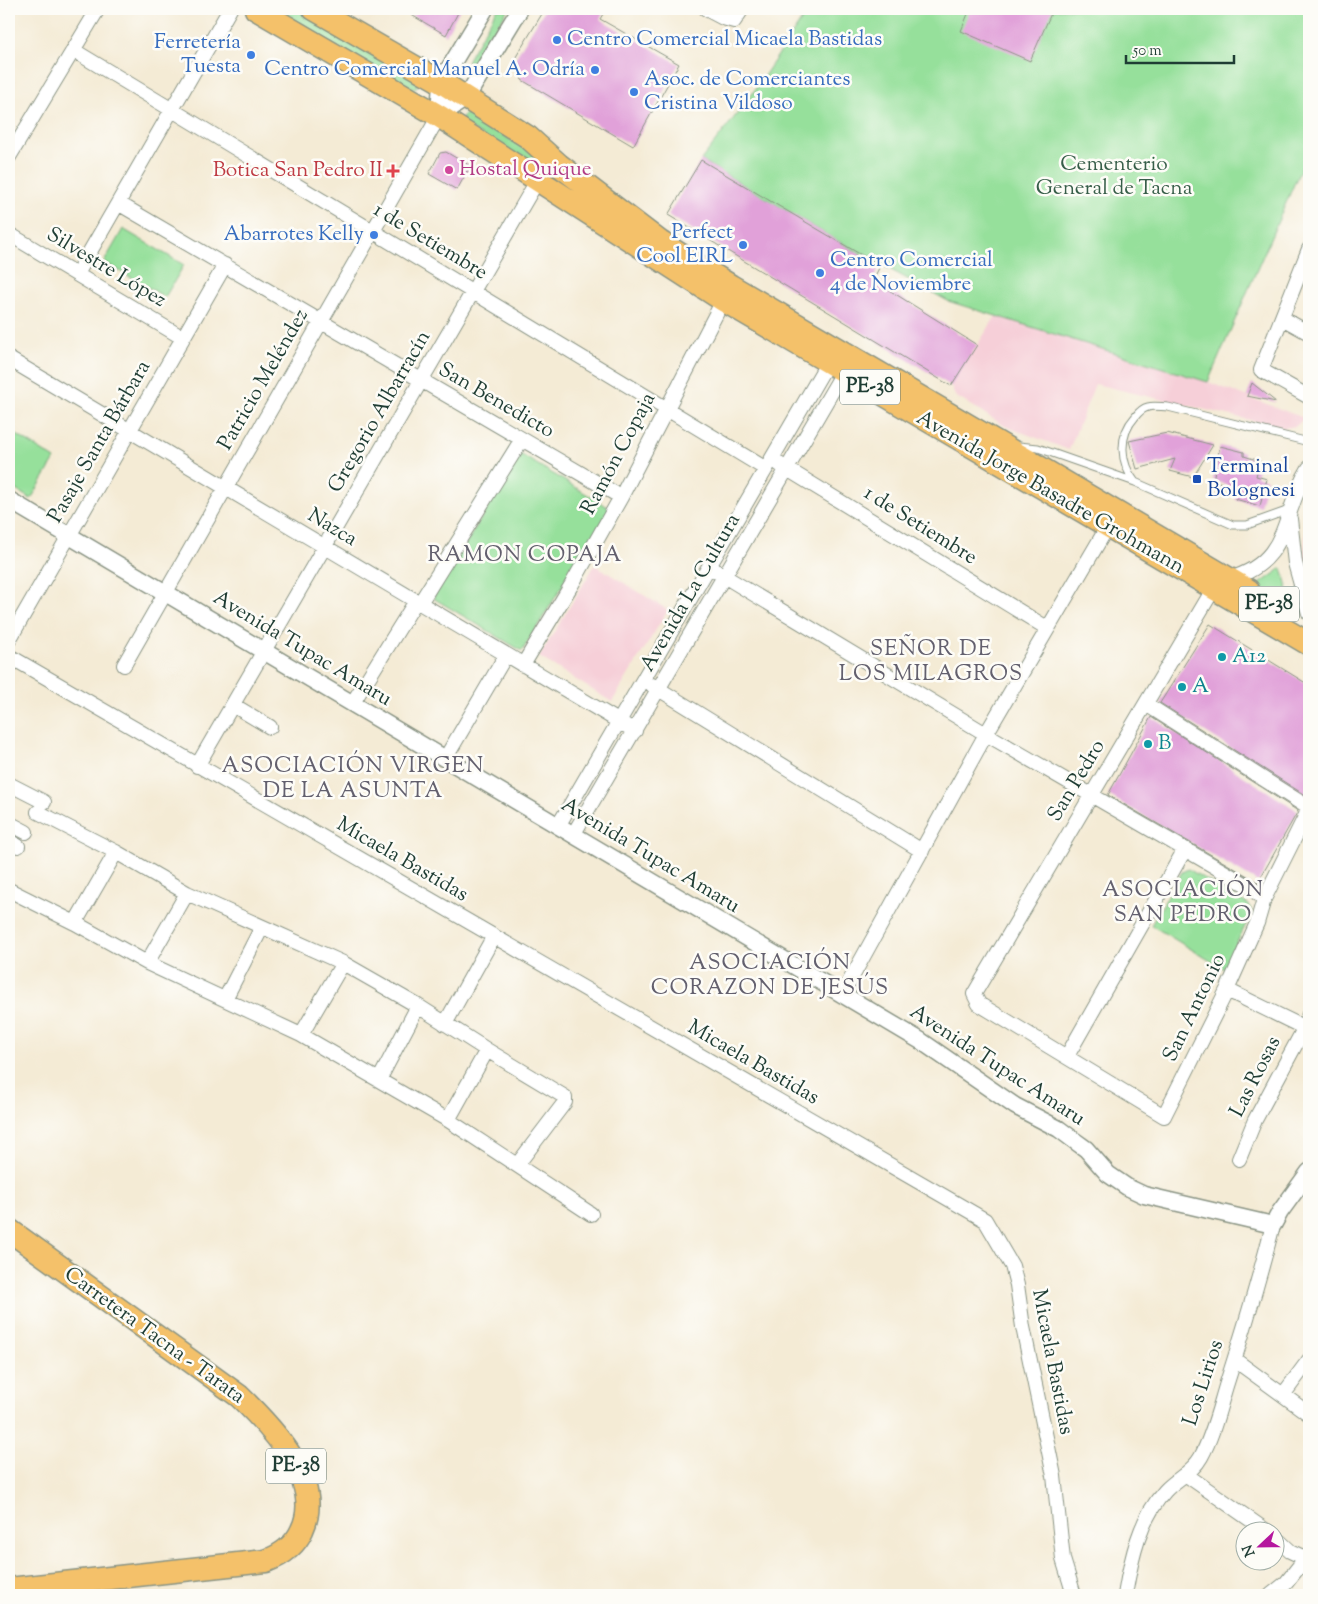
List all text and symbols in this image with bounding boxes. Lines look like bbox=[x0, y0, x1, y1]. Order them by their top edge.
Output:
place label: Centro Comercial Micaela Bastidas bbox=[567, 25, 882, 55]
place label: Ferretería Tuesta bbox=[154, 28, 241, 82]
scale bar bbox=[1126, 32, 1233, 64]
marker: Centro Comercial Micaela Bastidas bbox=[551, 34, 563, 46]
text: 50 m bbox=[1132, 41, 1162, 62]
marker: Ferretería Tuesta bbox=[245, 49, 257, 61]
place label: Centro Comercial Manuel A. Odría bbox=[264, 55, 585, 85]
marker: Centro Comercial Manuel A. Odría bbox=[589, 64, 601, 76]
place label: Asoc. de Comerciantes Cristina Vildoso bbox=[644, 65, 851, 119]
marker: Asoc. de Comerciantes Cristina Vildoso bbox=[628, 86, 640, 98]
park label: Cementerio General de Tacna bbox=[1036, 150, 1193, 204]
place label: Hostal Quique bbox=[459, 155, 592, 185]
place label: Botica San Pedro II bbox=[213, 156, 383, 186]
marker: Hostal Quique bbox=[443, 164, 455, 176]
marker: Botica San Pedro II bbox=[387, 165, 399, 177]
street label: 1 de Setiembre bbox=[367, 196, 493, 288]
place label: Perfect Cool EIRL bbox=[636, 218, 733, 272]
street label: Silvestre López bbox=[40, 220, 172, 316]
place label: Abarrotes Kelly bbox=[224, 220, 365, 250]
marker: Abarrotes Kelly bbox=[368, 229, 380, 241]
marker: Perfect Cool EIRL bbox=[737, 239, 749, 251]
place label: Centro Comercial 4 de Noviembre bbox=[830, 246, 993, 300]
marker: Centro Comercial 4 de Noviembre bbox=[814, 267, 826, 279]
street label: Patricio Meléndez bbox=[211, 304, 317, 456]
street label: Gregorio Albarracín bbox=[321, 325, 439, 499]
street label: Pasaje Santa Bárbara bbox=[41, 355, 159, 529]
street label: San Benedicto bbox=[432, 356, 560, 446]
road number: PE-38 bbox=[840, 370, 900, 404]
street label: Ramón Copaja bbox=[574, 387, 664, 520]
street label: Avenida Jorge Basadre Grohmann bbox=[910, 404, 1190, 582]
place label: Terminal Bolognesi bbox=[1207, 452, 1295, 506]
marker: Terminal Bolognesi bbox=[1191, 473, 1203, 485]
street label: 1 de Setiembre bbox=[857, 479, 983, 573]
street label: Nazca bbox=[301, 501, 363, 555]
street label: Avenida La Cultura bbox=[633, 508, 749, 678]
district label: RAMON COPAJA bbox=[428, 540, 622, 572]
street label: Avenida Tupac Amaru bbox=[207, 584, 397, 714]
road number: PE-38 bbox=[1239, 586, 1299, 622]
district label: SEÑOR DE LOS MILAGROS bbox=[839, 633, 1023, 691]
place label: A12 bbox=[1232, 642, 1266, 672]
marker: A12 bbox=[1216, 651, 1228, 663]
place label: A bbox=[1192, 672, 1209, 702]
marker: A bbox=[1176, 681, 1188, 693]
place label: B bbox=[1158, 729, 1171, 759]
street label: San Pedro bbox=[1041, 734, 1113, 828]
marker: B bbox=[1142, 738, 1154, 750]
district label: ASOCIACIÓN VIRGEN DE LA ASUNTA bbox=[222, 750, 484, 808]
street label: Avenida Tupac Amaru bbox=[555, 791, 745, 921]
street label: Micaela Bastidas bbox=[331, 810, 473, 910]
district label: ASOCIACIÓN SAN PEDRO bbox=[1102, 874, 1264, 932]
district label: ASOCIACIÓN CORAZON DE JESÚS bbox=[651, 947, 889, 1005]
street label: San Antonio bbox=[1156, 949, 1234, 1067]
street label: Avenida Tupac Amaru bbox=[903, 998, 1091, 1134]
street label: Micaela Bastidas bbox=[682, 1013, 824, 1113]
street label: Las Rosas bbox=[1223, 1031, 1289, 1123]
street label: Carretera Tacna - Tarata bbox=[57, 1260, 251, 1412]
street label: Micaela Bastidas bbox=[1023, 1287, 1081, 1437]
street label: Los Lirios bbox=[1176, 1336, 1232, 1430]
road number: PE-38 bbox=[266, 1448, 326, 1484]
north arrow bbox=[1236, 1522, 1286, 1572]
text: N bbox=[1238, 1541, 1261, 1559]

